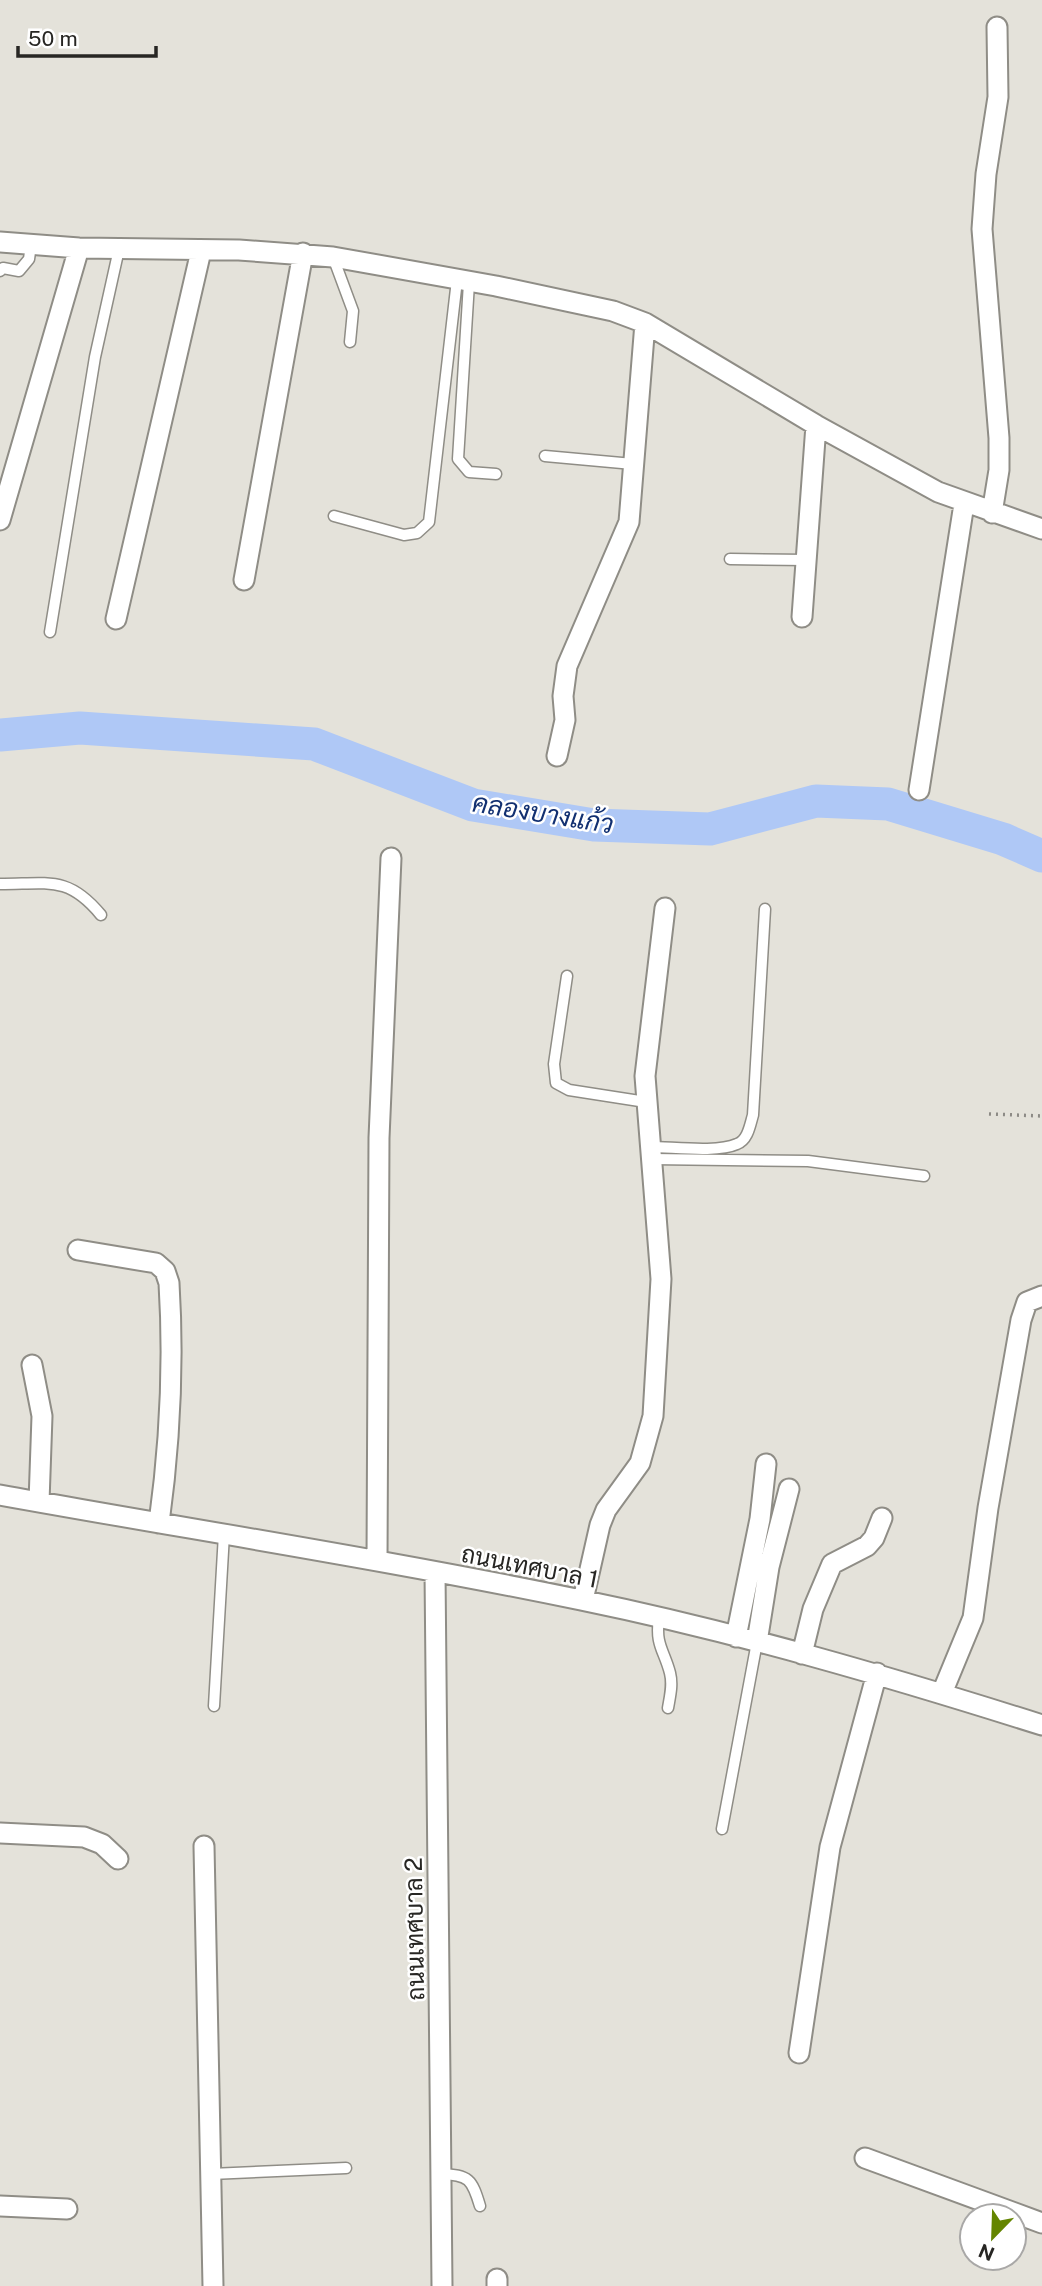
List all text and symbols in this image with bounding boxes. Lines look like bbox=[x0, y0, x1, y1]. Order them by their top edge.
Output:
scale bar bbox=[18, 14, 156, 58]
text: 50 m bbox=[28, 26, 78, 51]
water label: คลองบางแก้ว bbox=[470, 787, 616, 839]
street label: ถนนเทศบาล 1 bbox=[459, 1539, 601, 1593]
street label: ถนนเทศบาล 2 bbox=[399, 1857, 429, 2001]
north arrow bbox=[958, 2202, 1028, 2272]
text: N bbox=[975, 2240, 997, 2266]

